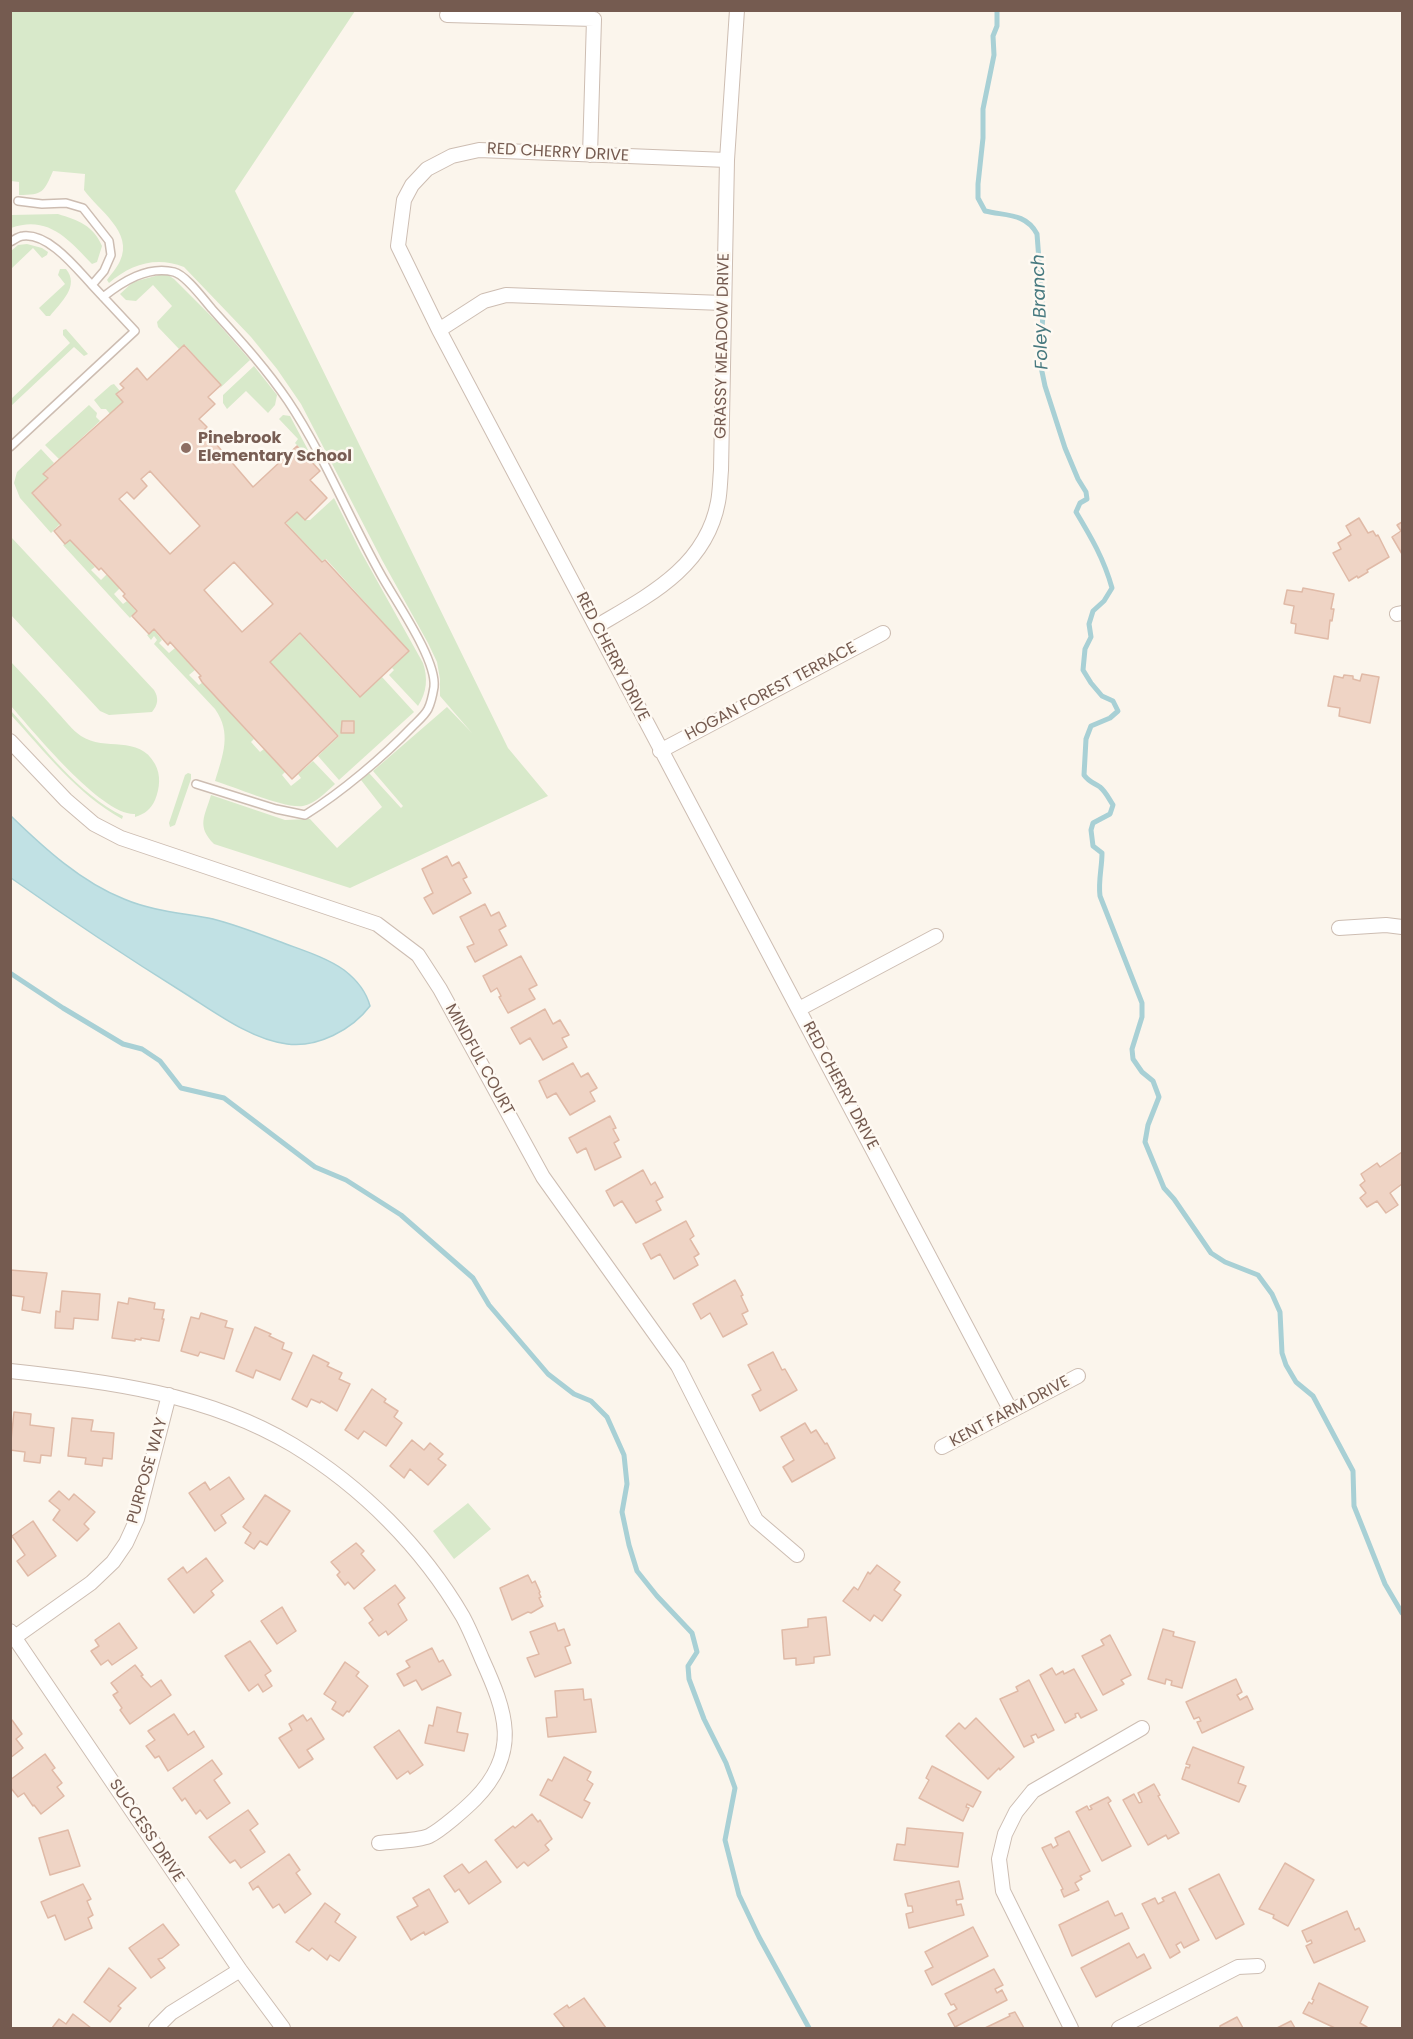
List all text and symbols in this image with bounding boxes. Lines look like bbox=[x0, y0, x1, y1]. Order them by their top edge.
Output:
street label: RED CHERRY DRIVE bbox=[486, 140, 630, 166]
street label: GRASSY MEADOW DRIVE bbox=[712, 253, 734, 439]
water label: Foley Branch bbox=[1028, 254, 1054, 370]
place label: Pinebrook Elementary School bbox=[198, 429, 352, 467]
marker: Pinebrook Elementary School bbox=[179, 441, 193, 455]
street label: RED CHERRY DRIVE bbox=[571, 589, 653, 725]
street label: HOGAN FOREST TERRACE bbox=[682, 639, 860, 745]
street label: MINDFUL COURT bbox=[440, 1001, 518, 1119]
street label: RED CHERRY DRIVE bbox=[798, 1019, 882, 1153]
street label: KENT FARM DRIVE bbox=[947, 1372, 1073, 1452]
street label: PURPOSE WAY bbox=[124, 1416, 172, 1526]
street label: SUCCESS DRIVE bbox=[104, 1776, 188, 1886]

